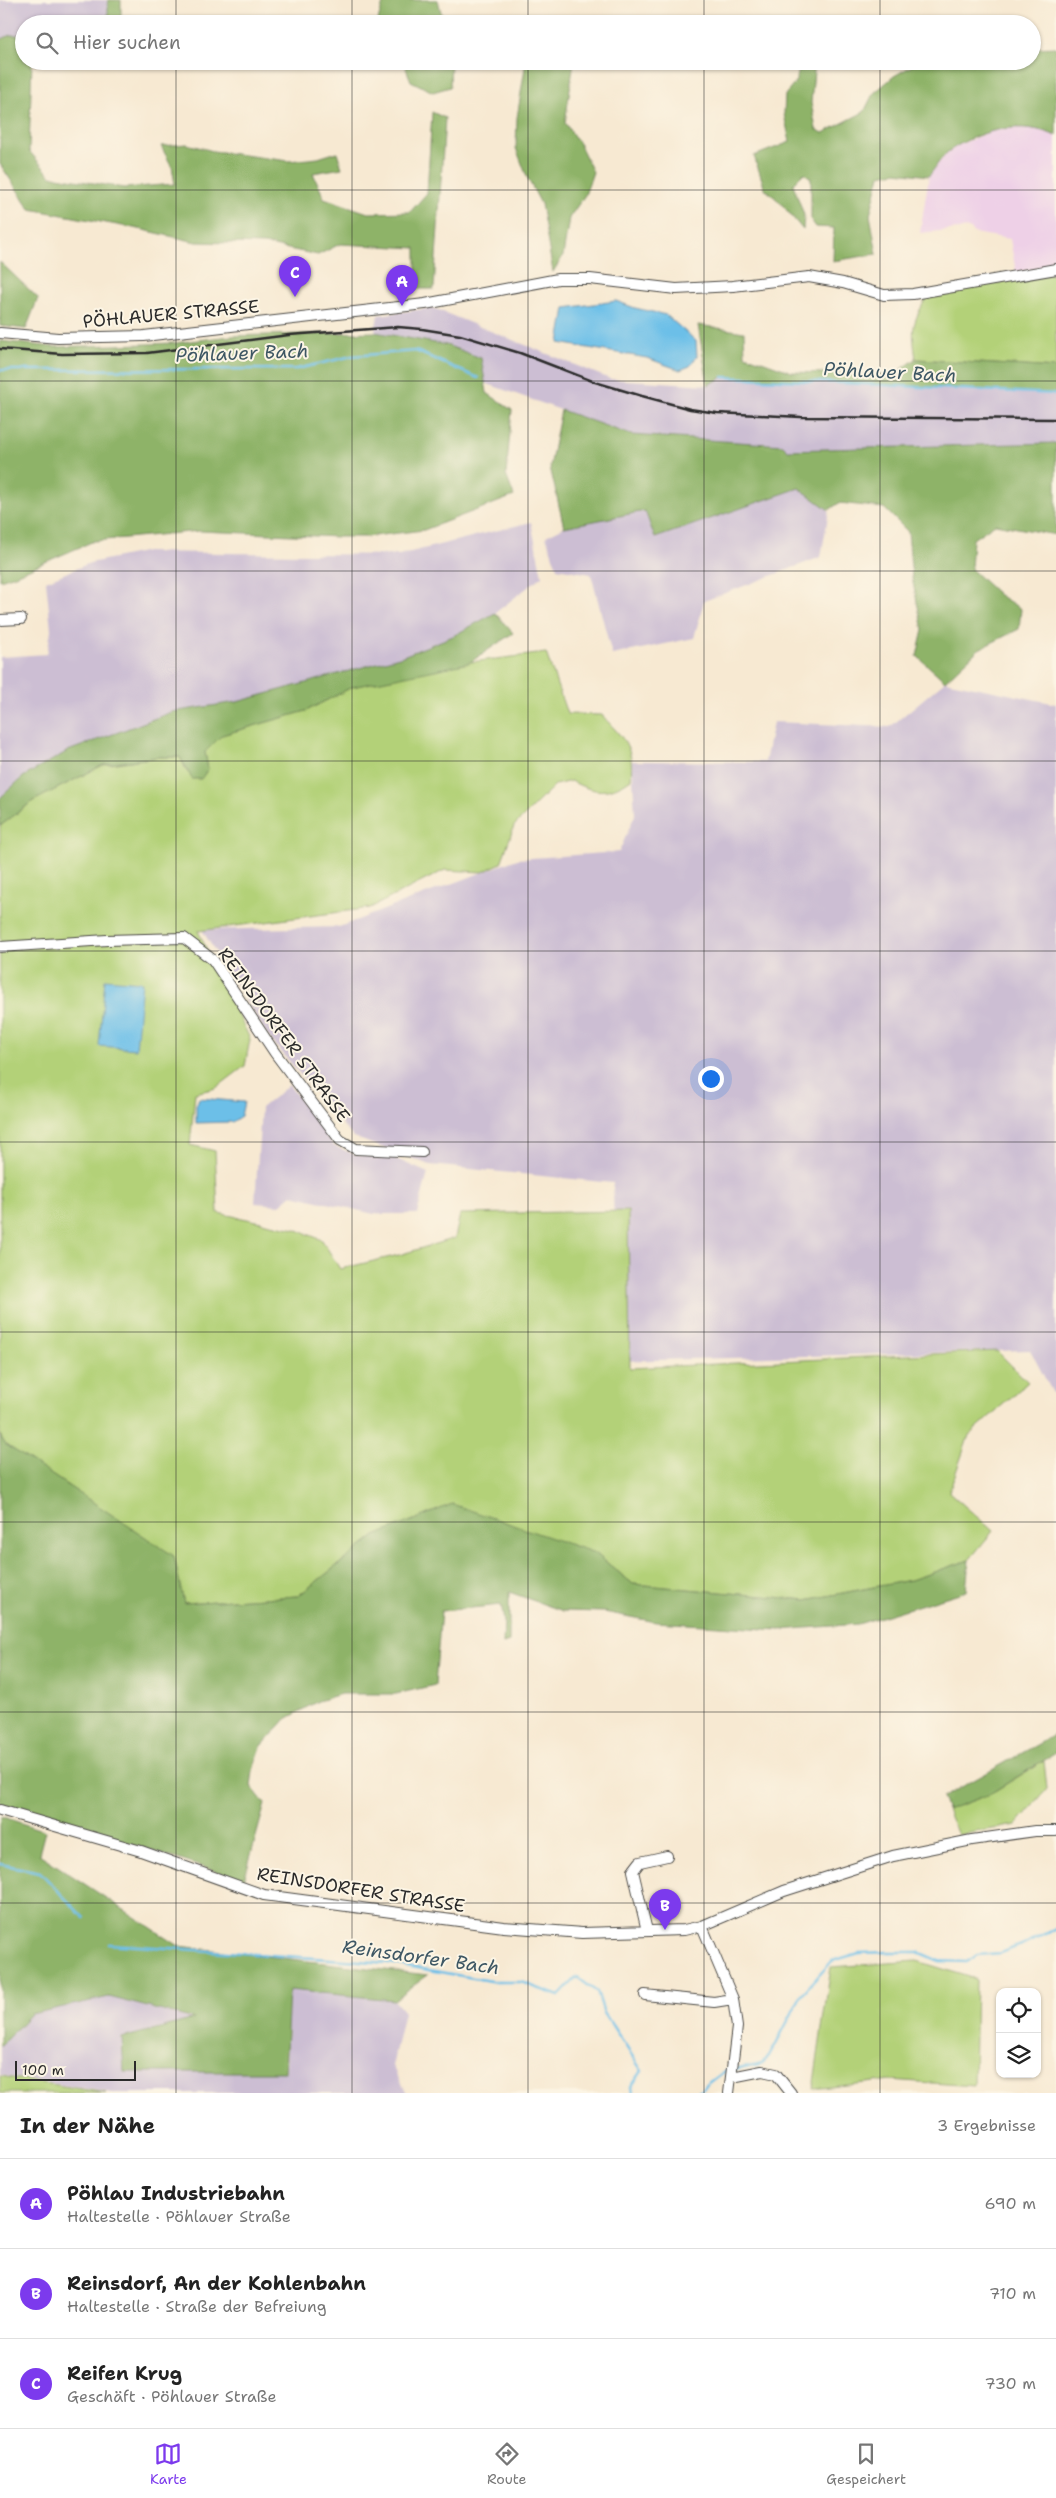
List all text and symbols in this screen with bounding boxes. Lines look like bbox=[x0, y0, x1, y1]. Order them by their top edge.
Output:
search box bbox=[15, 15, 1041, 70]
icon: search bbox=[33, 29, 61, 57]
text: Hier suchen bbox=[73, 30, 181, 55]
pin: C bbox=[279, 256, 311, 297]
pin: A bbox=[386, 265, 418, 306]
street label: PÖHLAUER STRASSE bbox=[82, 294, 260, 334]
water label: Pöhlauer Bach bbox=[175, 338, 309, 368]
water label: Pöhlauer Bach bbox=[823, 356, 957, 388]
street label: REINSDORFER STRASSE bbox=[212, 943, 356, 1127]
your location bbox=[698, 1066, 724, 1092]
street label: REINSDORFER STRASSE bbox=[255, 1862, 467, 1918]
pin: B bbox=[649, 1889, 681, 1930]
water label: Reinsdorfer Bach bbox=[341, 1934, 501, 1980]
map controls bbox=[996, 1988, 1041, 2078]
button: locate bbox=[996, 1988, 1041, 2033]
button: layers bbox=[996, 2033, 1041, 2078]
scale bar bbox=[15, 2058, 136, 2081]
text: 100 m bbox=[22, 2061, 64, 2079]
text: In der Nähe bbox=[20, 2112, 155, 2140]
text: 3 Ergebnisse bbox=[937, 2115, 1036, 2136]
text: Pöhlau Industriebahn bbox=[67, 2181, 285, 2206]
text: A bbox=[30, 2193, 42, 2214]
text: 690 m bbox=[985, 2193, 1036, 2214]
text: Haltestelle · Pöhlauer Straße bbox=[67, 2206, 291, 2227]
text: Reinsdorf, An der Kohlenbahn bbox=[67, 2271, 366, 2296]
text: B bbox=[31, 2283, 41, 2304]
text: 710 m bbox=[989, 2283, 1036, 2304]
text: Haltestelle · Straße der Befreiung bbox=[67, 2296, 326, 2317]
text: Reifen Krug bbox=[67, 2361, 182, 2386]
text: C bbox=[31, 2373, 41, 2394]
text: 730 m bbox=[985, 2373, 1036, 2394]
text: Geschäft · Pöhlauer Straße bbox=[67, 2386, 276, 2407]
tab: Karte bbox=[150, 2440, 187, 2488]
tab: Route bbox=[487, 2440, 526, 2488]
tab: Gespeichert bbox=[826, 2440, 906, 2488]

